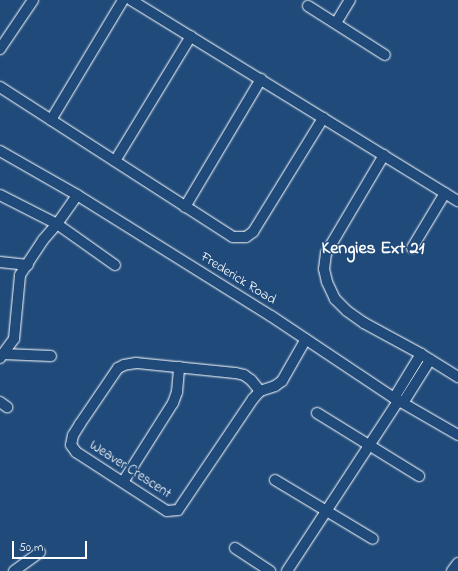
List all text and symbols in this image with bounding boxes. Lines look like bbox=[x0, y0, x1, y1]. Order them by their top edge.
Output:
district label: Kengies Ext 21 bbox=[322, 238, 424, 260]
street label: Frederick Road bbox=[197, 249, 279, 309]
street label: Weaver Crescent bbox=[86, 437, 174, 503]
scale bar bbox=[14, 533, 89, 559]
text: 50 m bbox=[19, 539, 43, 557]

